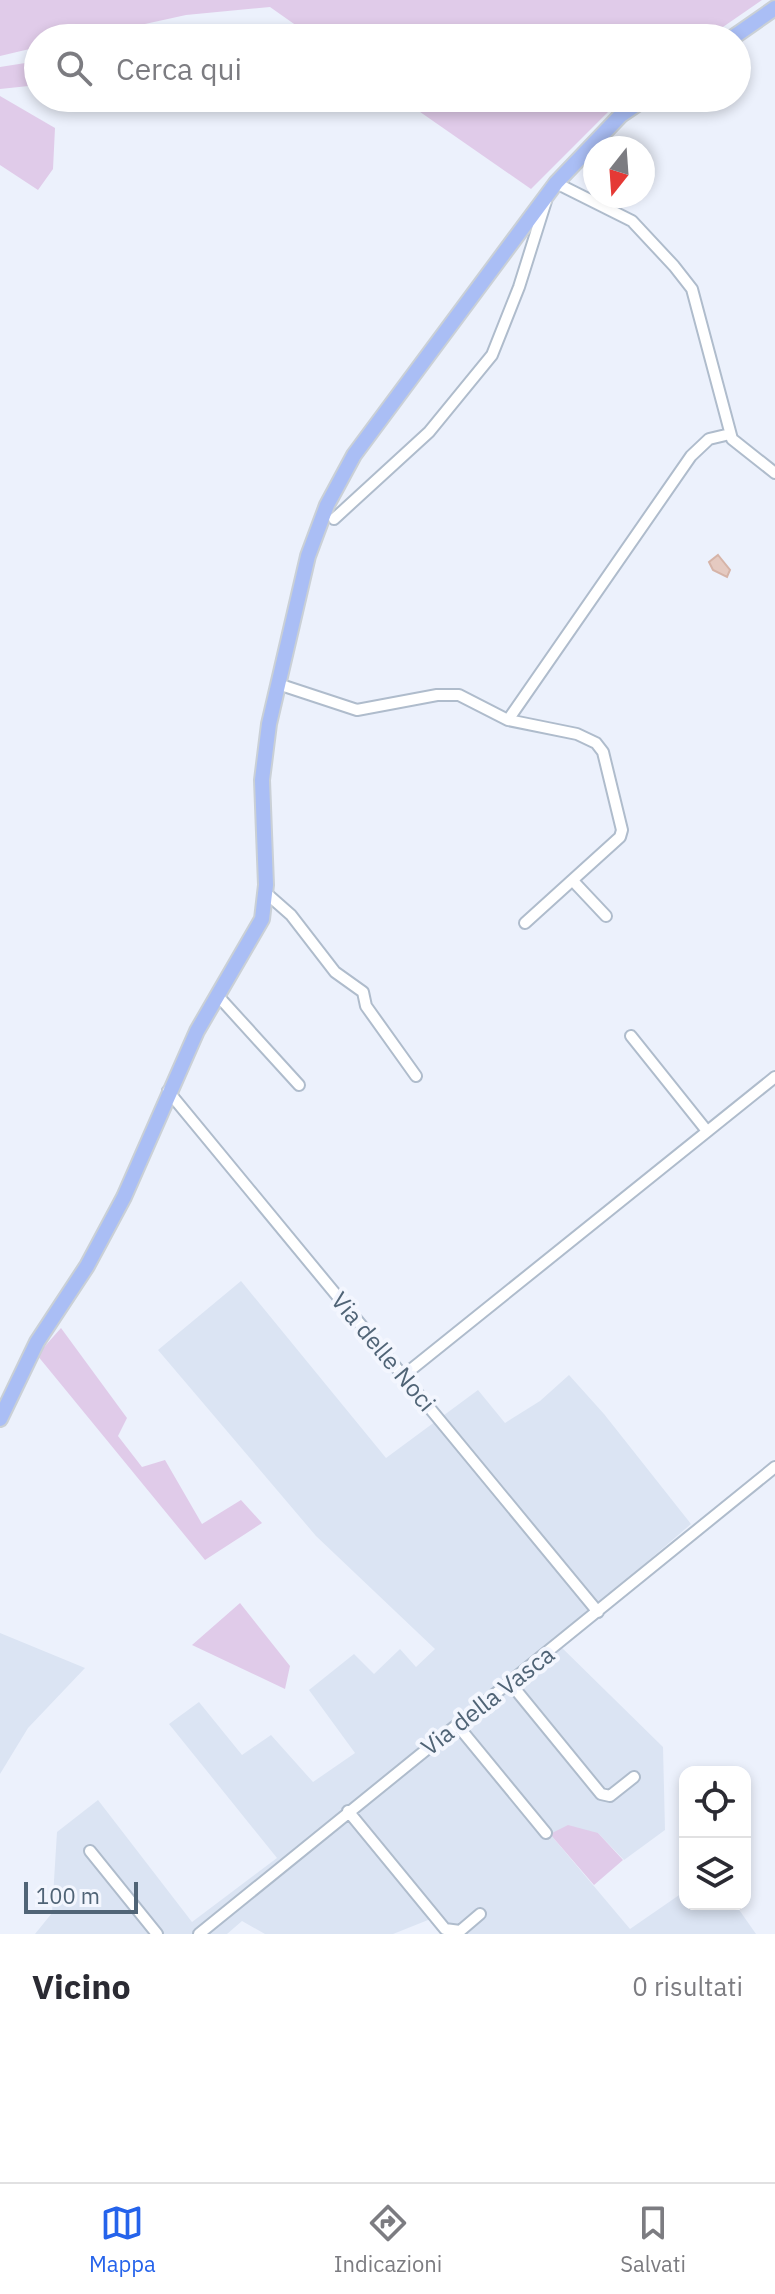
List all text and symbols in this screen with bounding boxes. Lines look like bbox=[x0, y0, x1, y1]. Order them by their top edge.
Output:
search box bbox=[24, 24, 751, 112]
icon: search bbox=[52, 46, 96, 90]
text: Cerca qui bbox=[116, 49, 242, 88]
north arrow bbox=[583, 136, 655, 208]
street label: Via delle Noci bbox=[324, 1285, 443, 1418]
street label: Via della Vasca bbox=[414, 1638, 561, 1762]
map controls bbox=[679, 1766, 751, 1910]
button: locate bbox=[679, 1766, 751, 1838]
button: layers bbox=[679, 1838, 751, 1910]
scale bar bbox=[24, 1878, 138, 1914]
text: 100 m bbox=[36, 1881, 100, 1910]
text: Vicino bbox=[32, 1964, 131, 2008]
text: 0 risultati bbox=[632, 1969, 743, 2003]
tab: Mappa bbox=[89, 2201, 156, 2278]
tab: Indicazioni bbox=[334, 2201, 442, 2278]
tab: Salvati bbox=[620, 2201, 686, 2278]

